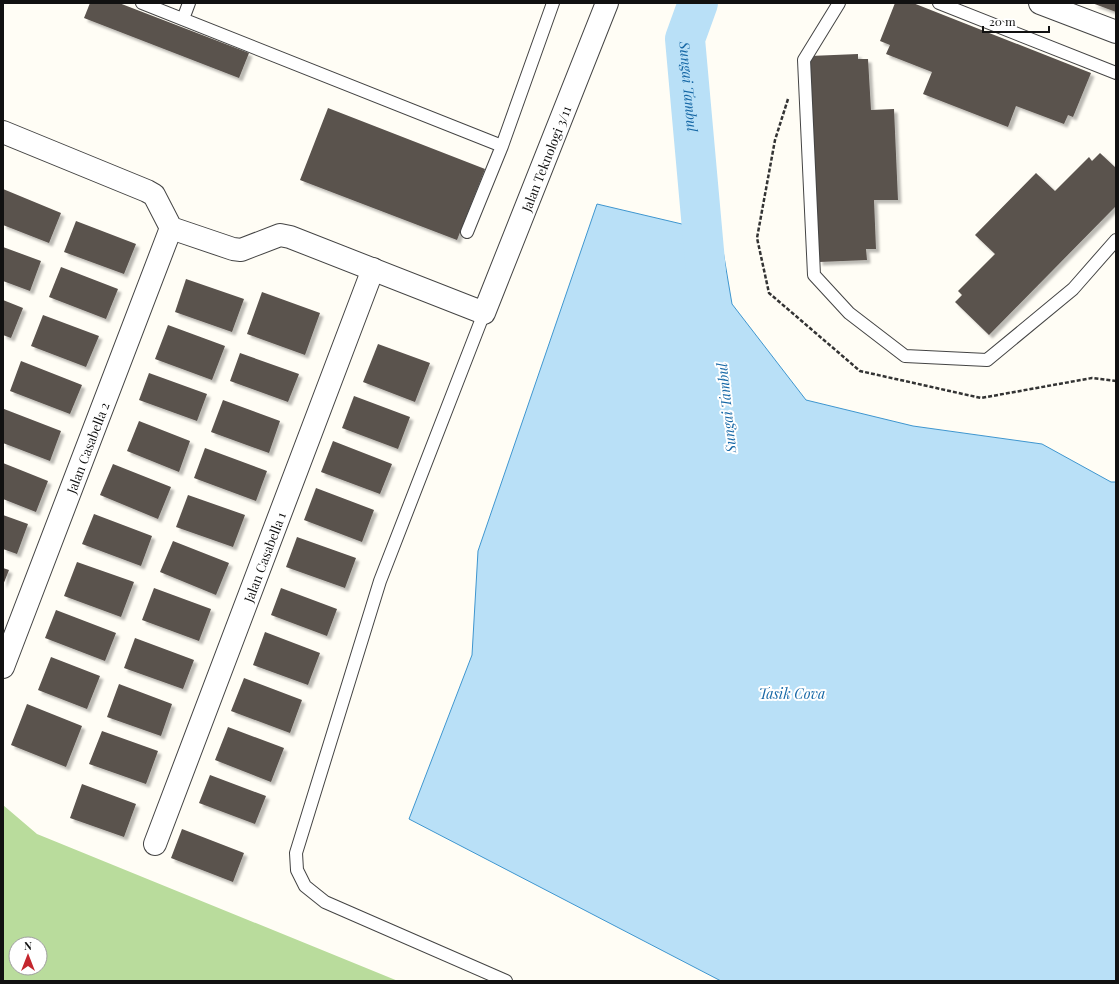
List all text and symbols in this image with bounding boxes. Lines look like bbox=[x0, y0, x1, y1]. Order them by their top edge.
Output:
scale bar bbox=[983, 8, 1049, 34]
text: 20 m bbox=[989, 13, 1016, 29]
water label: Sungai Tambul bbox=[676, 40, 703, 133]
street label: Jalan Teknologi 3/11 bbox=[516, 103, 574, 215]
water label: Sungai Tambul bbox=[712, 361, 740, 455]
street label: Jalan Casabella 2 bbox=[61, 399, 112, 497]
street label: Jalan Casabella 1 bbox=[239, 509, 289, 605]
water label: Tasik Cova bbox=[759, 684, 825, 703]
north arrow bbox=[8, 936, 48, 976]
text: N bbox=[24, 938, 32, 953]

